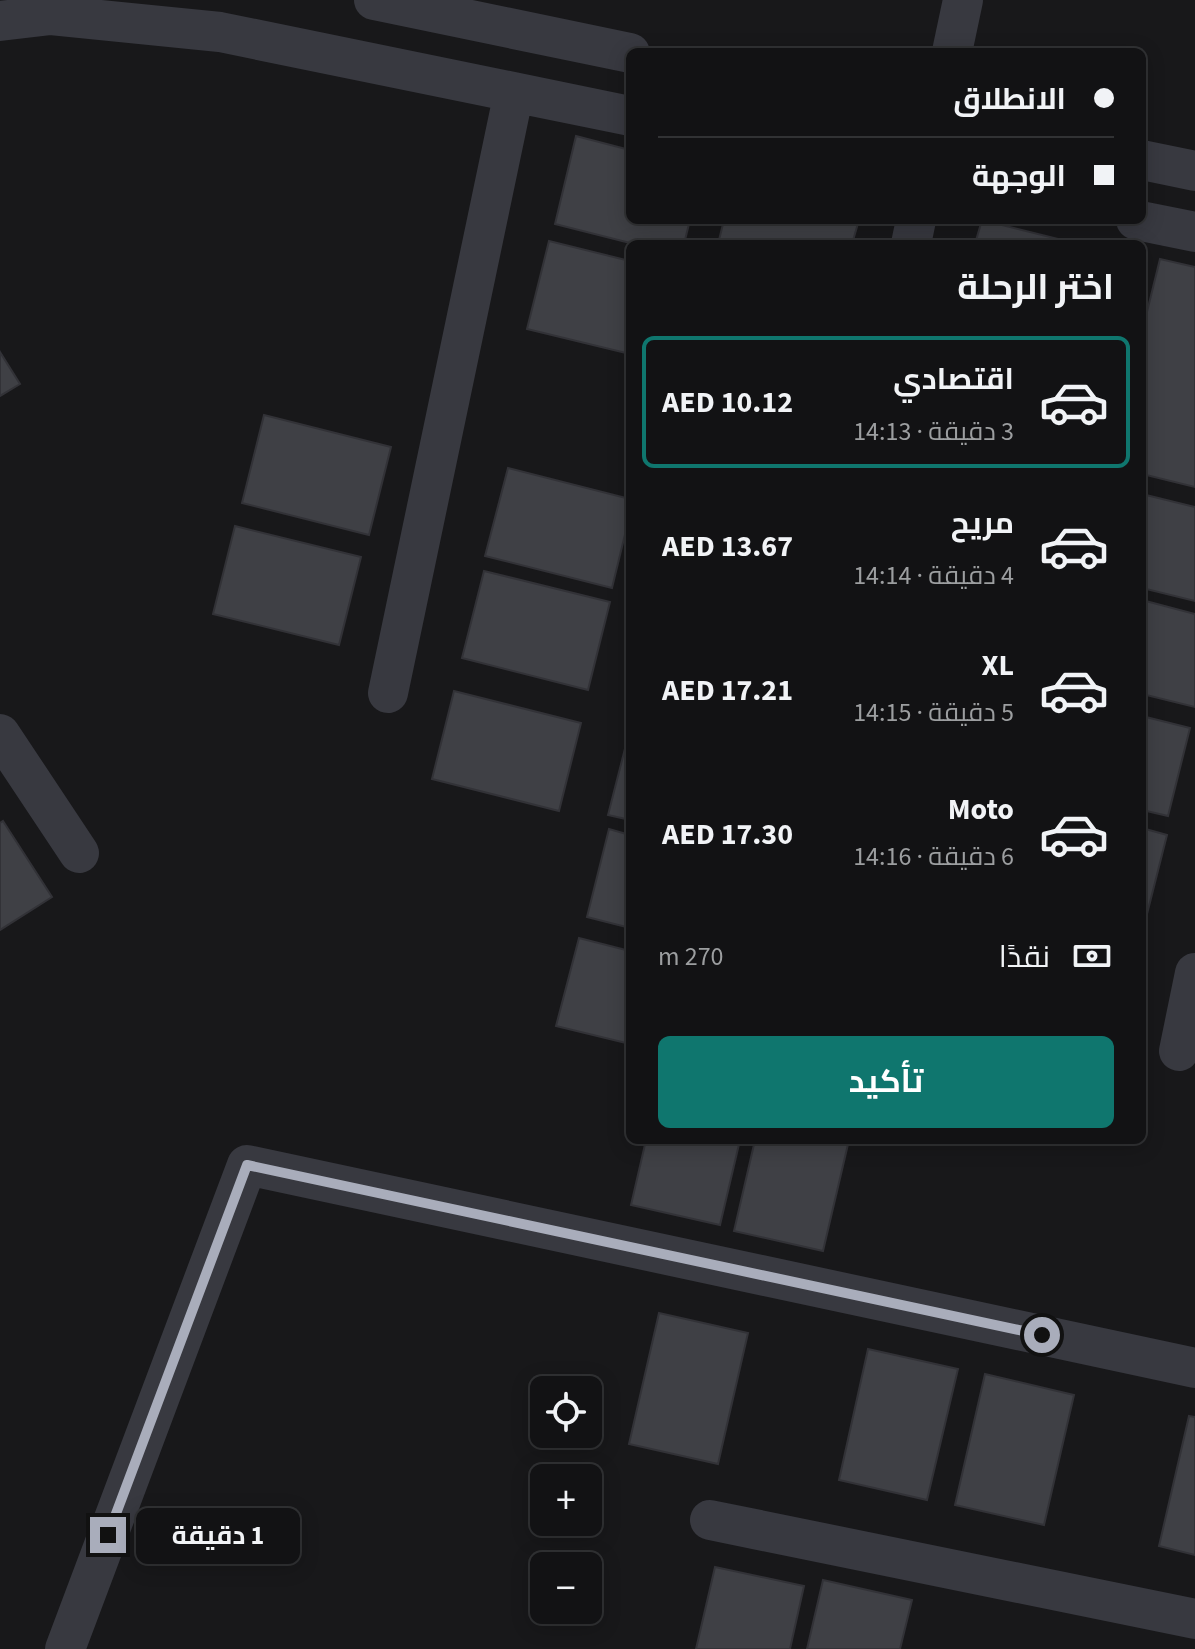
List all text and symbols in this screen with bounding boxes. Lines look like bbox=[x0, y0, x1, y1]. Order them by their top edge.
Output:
text: الانطلاق bbox=[953, 78, 1066, 121]
text: الوجهة bbox=[972, 155, 1066, 198]
text: اختر الرحلة bbox=[957, 262, 1114, 313]
text: اقتصادي bbox=[893, 358, 1014, 401]
icon: car bbox=[1038, 366, 1110, 438]
text: AED 10.12 bbox=[662, 381, 793, 424]
text: 3 دقيقة · 14:13 bbox=[853, 413, 1014, 450]
text: مريح bbox=[951, 502, 1014, 545]
icon: car bbox=[1038, 510, 1110, 582]
text: AED 13.67 bbox=[662, 525, 793, 568]
text: 4 دقيقة · 14:14 bbox=[853, 557, 1014, 594]
text: XL bbox=[981, 644, 1014, 687]
icon: car bbox=[1038, 654, 1110, 726]
text: AED 17.21 bbox=[662, 669, 793, 712]
text: 5 دقيقة · 14:15 bbox=[853, 694, 1014, 731]
text: Moto bbox=[948, 788, 1014, 831]
icon: car bbox=[1038, 798, 1110, 870]
text: AED 17.30 bbox=[662, 813, 793, 856]
text: 6 دقيقة · 14:16 bbox=[853, 838, 1014, 875]
icon: cash bbox=[1070, 934, 1114, 978]
text: نقدًا bbox=[999, 936, 1050, 979]
text: 270 m bbox=[658, 938, 724, 975]
button: تأكيد bbox=[658, 1036, 1114, 1128]
route start bbox=[1024, 1317, 1060, 1353]
map controls bbox=[530, 1376, 602, 1624]
button: locate bbox=[530, 1376, 602, 1448]
button: + bbox=[530, 1464, 602, 1536]
callout: 1 دقيقة bbox=[136, 1507, 300, 1563]
route end bbox=[90, 1517, 126, 1553]
text: 1 دقيقة bbox=[172, 1517, 264, 1554]
button: − bbox=[530, 1552, 602, 1624]

